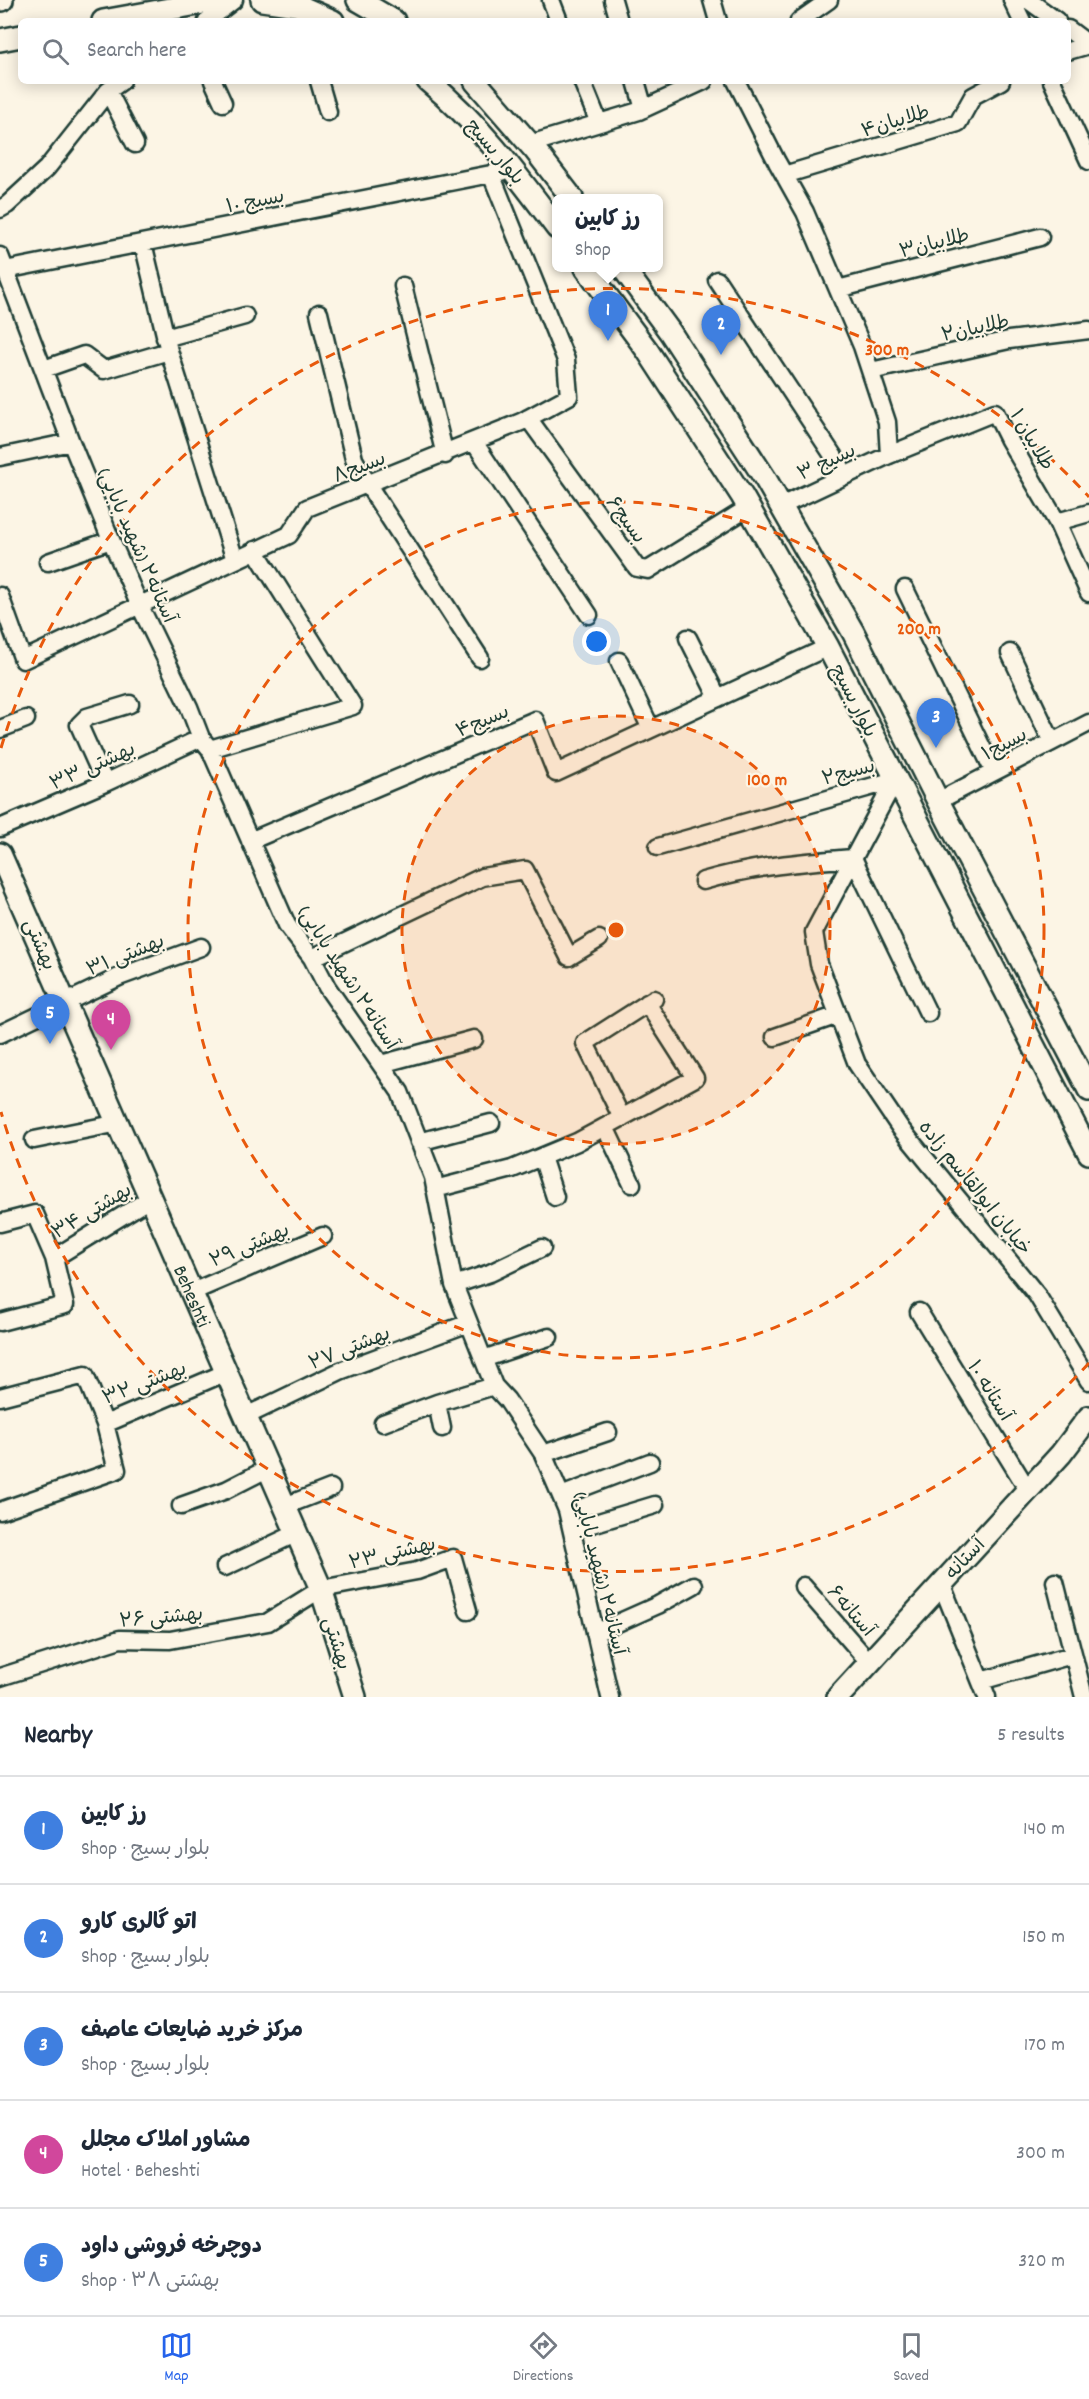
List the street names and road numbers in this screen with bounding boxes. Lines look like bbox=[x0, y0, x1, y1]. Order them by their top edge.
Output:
street label: طلابیان۴ bbox=[858, 99, 934, 147]
street label: بلوار بسیج bbox=[458, 114, 530, 192]
street label: بسیج ۱۰ bbox=[224, 184, 287, 222]
street label: طلابیان۳ bbox=[897, 223, 973, 267]
street label: طلابیان۲ bbox=[939, 309, 1012, 351]
street label: طلابیان ۱ bbox=[1001, 405, 1060, 477]
street label: بسیج ۳ bbox=[793, 438, 861, 489]
street label: بسیج۸ bbox=[330, 446, 391, 492]
street label: آستانه۲ (شهید بابایی) bbox=[89, 464, 182, 629]
street label: بسیج۶ bbox=[598, 491, 651, 550]
street label: بلوار بسیج bbox=[822, 660, 883, 743]
street label: بسیج۴ bbox=[452, 699, 514, 747]
street label: بسیج۱ bbox=[978, 722, 1033, 769]
street label: بهشتی ۳۳ bbox=[46, 736, 141, 799]
street label: بسیج۲ bbox=[819, 753, 879, 794]
street label: آستانه۲ (شهید بابایی) bbox=[289, 901, 404, 1057]
street label: بهشتی bbox=[15, 915, 62, 975]
street label: بهشتی ۳۱ bbox=[83, 928, 169, 985]
street label: خیابان ابوالقاسم زاده bbox=[910, 1115, 1037, 1262]
street label: بهشتی ۳۴ bbox=[47, 1177, 138, 1248]
street label: بهشتی ۲۹ bbox=[206, 1217, 295, 1276]
street label: Beheshti bbox=[164, 1262, 216, 1333]
street label: بهشتی ۲۷ bbox=[305, 1321, 395, 1379]
street label: بهشتی ۳۲ bbox=[99, 1356, 191, 1414]
street label: آستانه ۱۰ bbox=[959, 1356, 1019, 1428]
street label: آستانه۲ (شهید بابایی) bbox=[564, 1489, 632, 1659]
street label: بهشتی ۲۳ bbox=[347, 1531, 439, 1578]
street label: آستانه bbox=[939, 1532, 994, 1587]
street label: آستانه۶ bbox=[819, 1580, 881, 1645]
street label: بهشتی ۲۶ bbox=[118, 1601, 204, 1637]
street label: بهشتی bbox=[314, 1614, 356, 1674]

